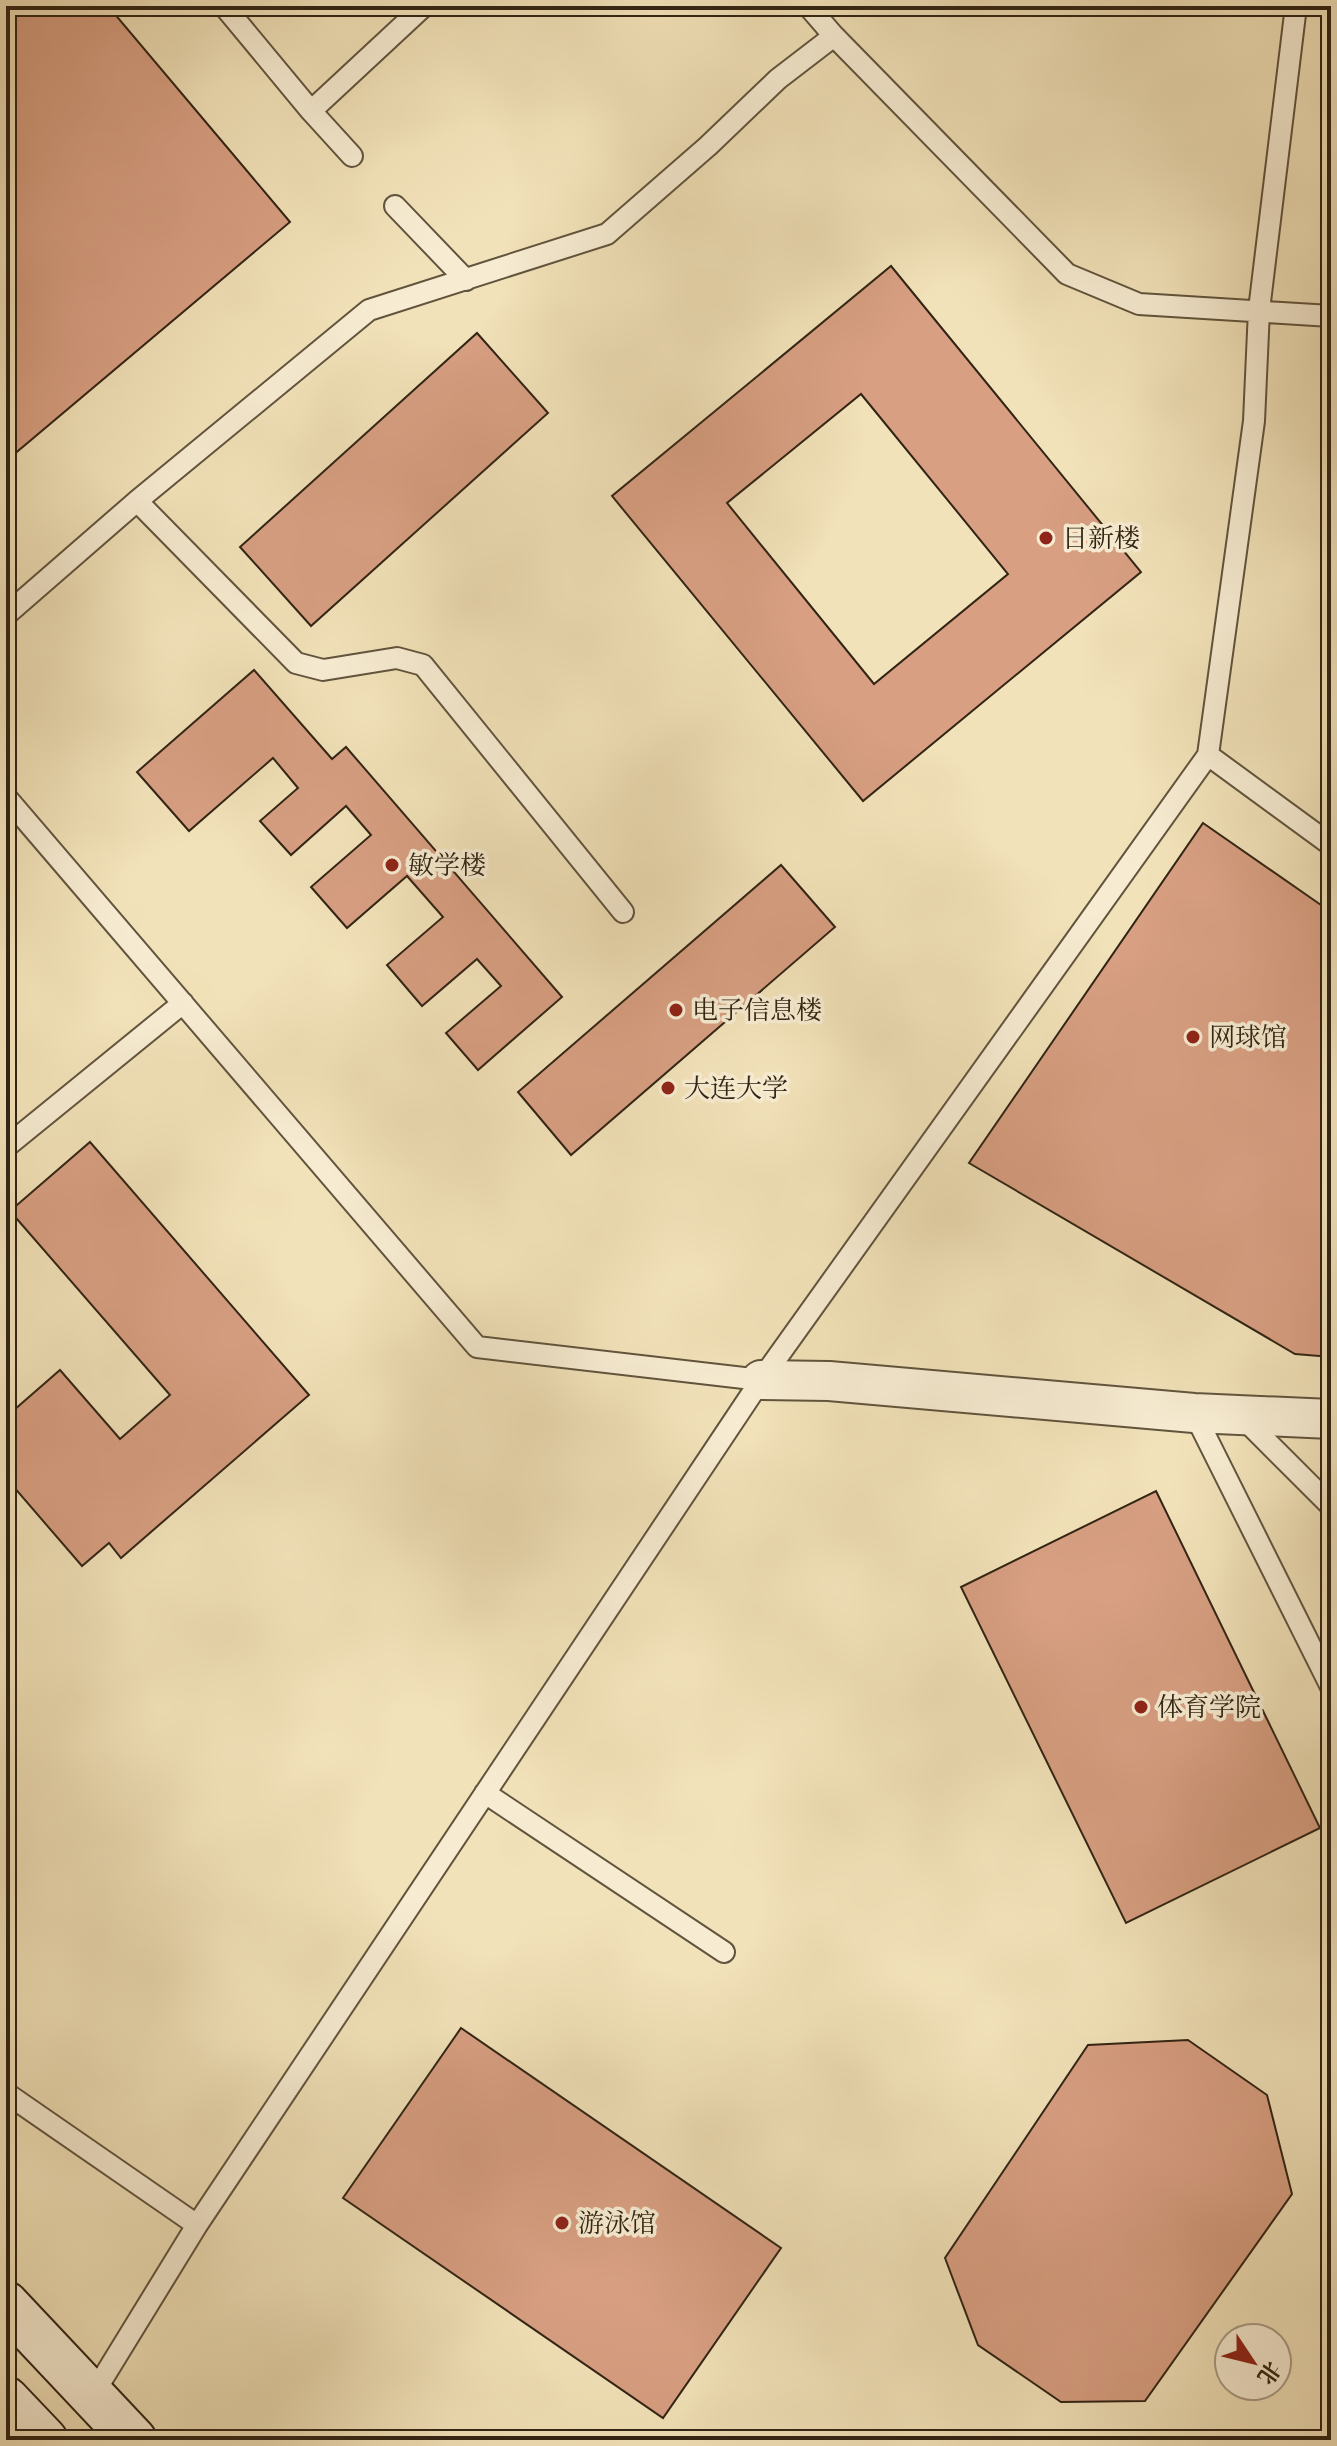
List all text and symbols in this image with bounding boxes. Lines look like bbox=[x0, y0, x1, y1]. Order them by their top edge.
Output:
place label: 日新楼 bbox=[1062, 521, 1140, 556]
marker: 日新楼 bbox=[1037, 529, 1055, 547]
place label: 敏学楼 bbox=[408, 848, 486, 883]
marker: 敏学楼 bbox=[383, 856, 401, 874]
place label: 电子信息楼 bbox=[692, 993, 822, 1028]
marker: 电子信息楼 bbox=[667, 1001, 685, 1019]
place label: 网球馆 bbox=[1209, 1020, 1287, 1055]
marker: 网球馆 bbox=[1184, 1028, 1202, 1046]
place label: 大连大学 bbox=[684, 1071, 788, 1106]
marker: 大连大学 bbox=[659, 1079, 677, 1097]
place label: 体育学院 bbox=[1157, 1690, 1261, 1725]
marker: 体育学院 bbox=[1132, 1698, 1150, 1716]
place label: 游泳馆 bbox=[578, 2206, 656, 2241]
marker: 游泳馆 bbox=[553, 2214, 571, 2232]
north arrow bbox=[1213, 2322, 1293, 2402]
text: 北 bbox=[1250, 2355, 1287, 2391]

